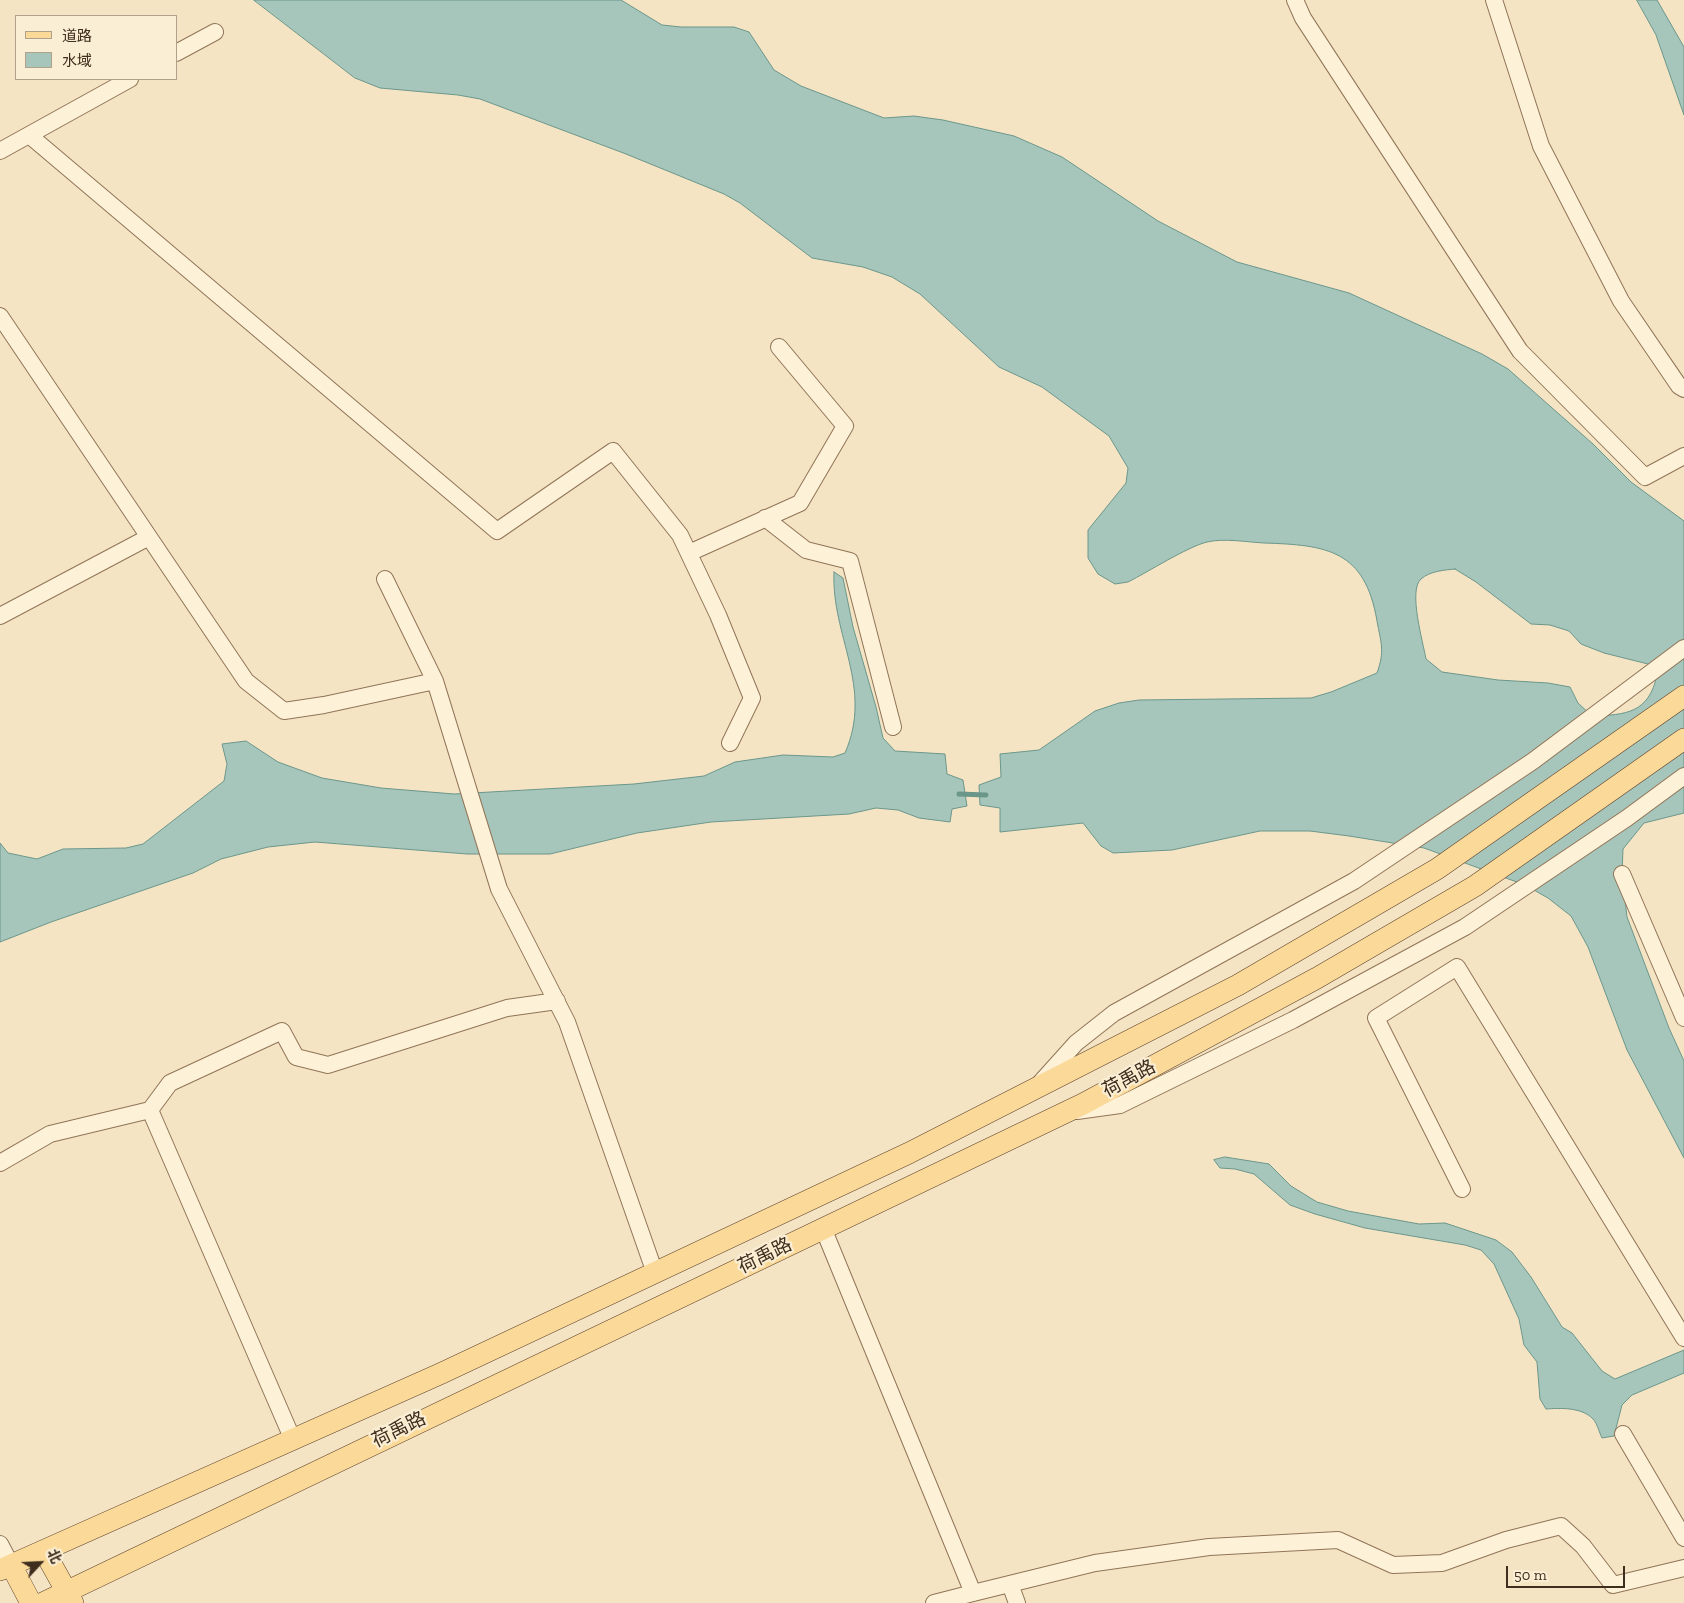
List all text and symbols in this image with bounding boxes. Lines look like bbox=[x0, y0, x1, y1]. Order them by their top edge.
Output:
legend bbox=[15, 15, 178, 80]
text: 道路 bbox=[62, 27, 92, 45]
text: 水域 bbox=[62, 52, 92, 70]
street label: 荷禹路 bbox=[1098, 1056, 1160, 1102]
street label: 荷禹路 bbox=[734, 1233, 796, 1279]
street label: 荷禹路 bbox=[368, 1407, 430, 1453]
north arrow bbox=[15, 1538, 65, 1588]
text: 北 bbox=[43, 1547, 65, 1566]
scale bar bbox=[1509, 1556, 1628, 1588]
text: 50 m bbox=[1514, 1566, 1547, 1584]

